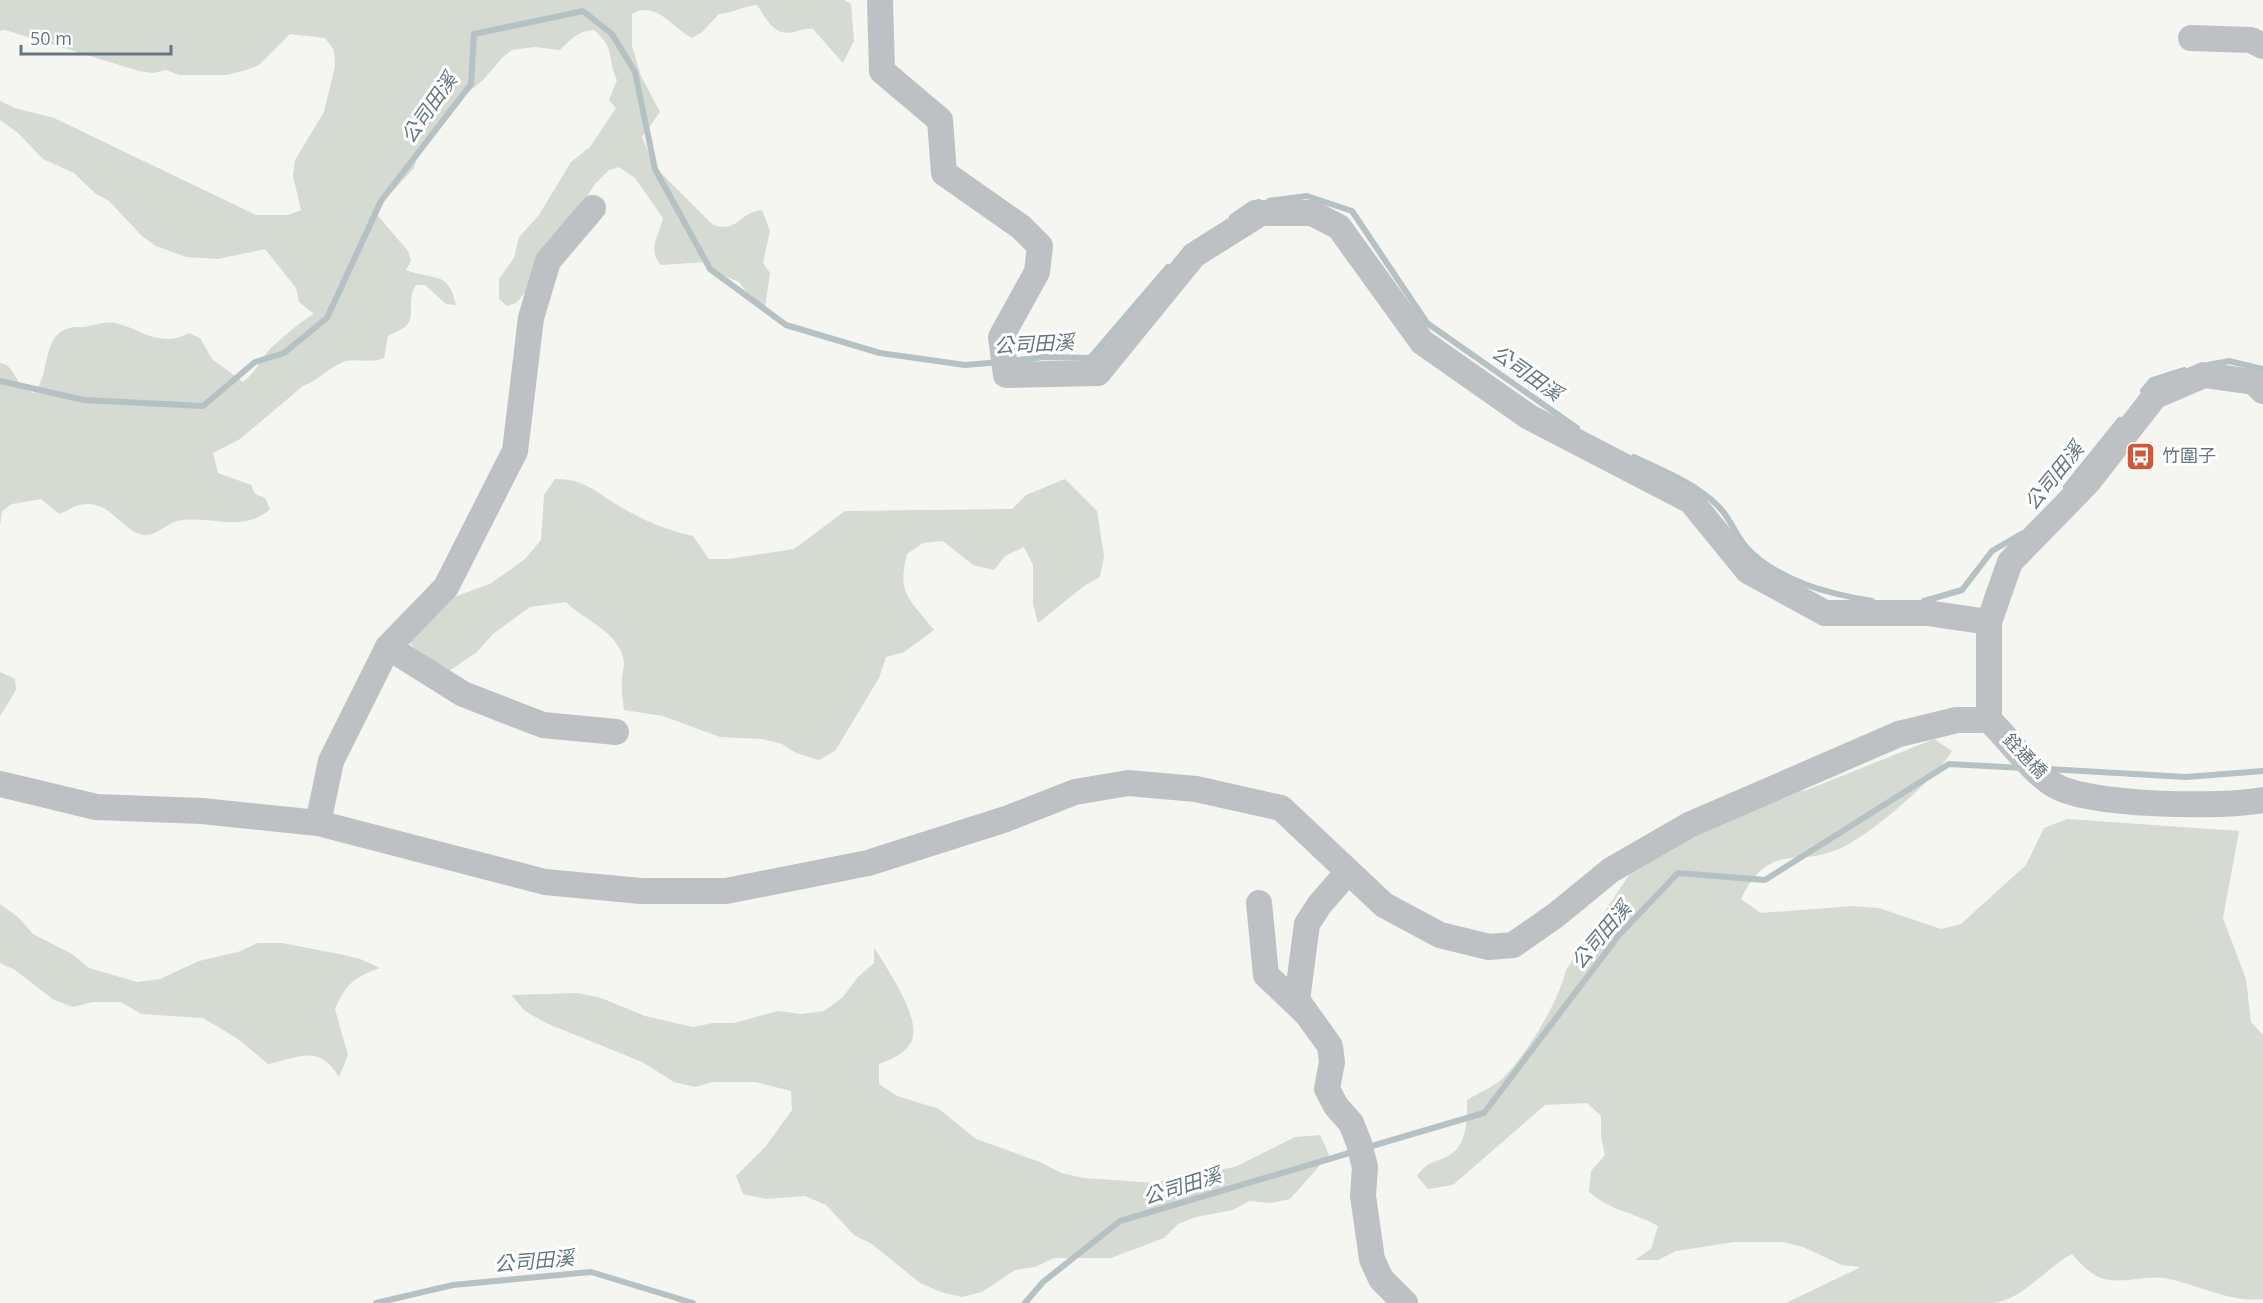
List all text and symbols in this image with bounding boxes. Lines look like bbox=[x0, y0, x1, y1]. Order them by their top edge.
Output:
scale bar bbox=[21, 18, 171, 56]
text: 50 m bbox=[30, 26, 72, 50]
water label: 公司田溪 bbox=[395, 65, 464, 148]
water label: 公司田溪 bbox=[993, 328, 1078, 359]
water label: 公司田溪 bbox=[1487, 339, 1570, 408]
water label: 公司田溪 bbox=[2018, 434, 2091, 515]
bus stop icon: 竹圍子 bbox=[2125, 440, 2157, 472]
place label: 竹圍子 bbox=[2162, 443, 2216, 467]
street label: 銓通橋 bbox=[1998, 728, 2053, 783]
water label: 公司田溪 bbox=[1565, 893, 1639, 974]
water label: 公司田溪 bbox=[1140, 1160, 1227, 1210]
water label: 公司田溪 bbox=[493, 1243, 578, 1277]

